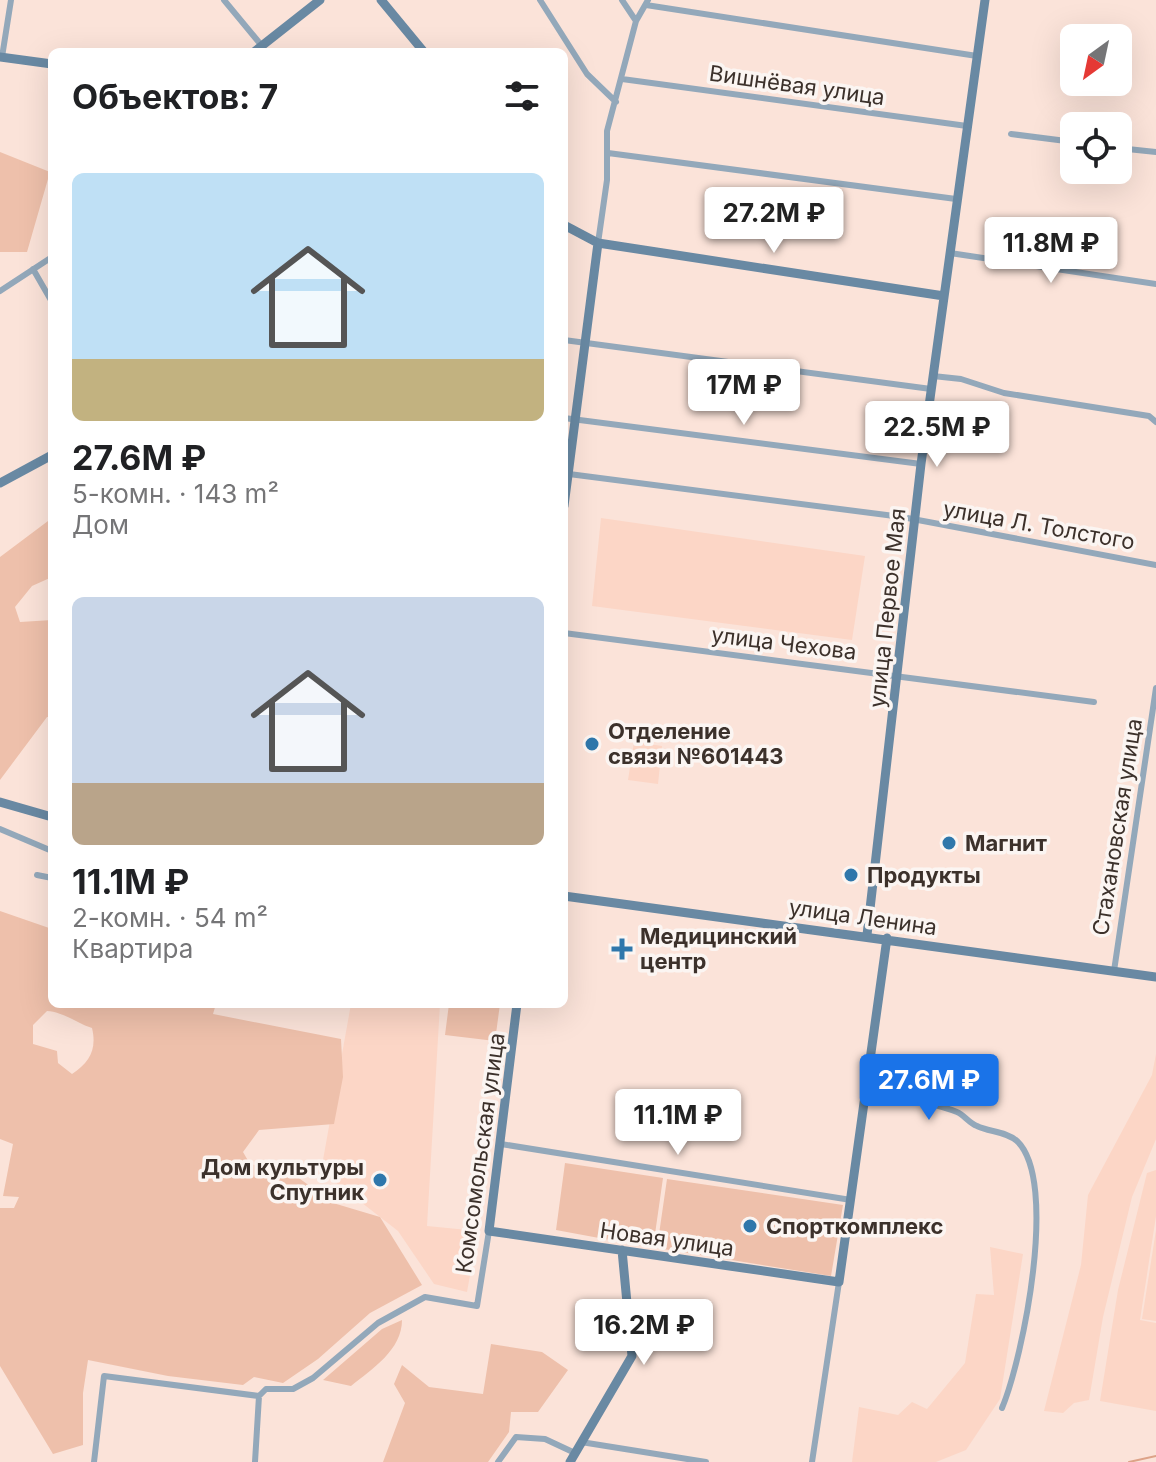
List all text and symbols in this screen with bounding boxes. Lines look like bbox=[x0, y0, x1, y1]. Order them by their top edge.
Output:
north arrow bbox=[1060, 24, 1132, 96]
map controls bbox=[1060, 24, 1132, 184]
street label: Вишнёвая улица bbox=[708, 60, 886, 110]
icon: filters bbox=[500, 74, 544, 118]
text: Объектов: 7 bbox=[72, 76, 278, 117]
button: locate bbox=[1060, 112, 1132, 184]
pin: 27.2M ₽ bbox=[700, 187, 848, 255]
text: 27.2M ₽ bbox=[723, 197, 825, 228]
pin: 11.8M ₽ bbox=[977, 217, 1125, 285]
icon: home bbox=[236, 225, 380, 369]
text: 11.8M ₽ bbox=[1003, 227, 1099, 258]
pin: 17M ₽ bbox=[688, 359, 800, 427]
text: 17M ₽ bbox=[706, 369, 782, 400]
pin: 22.5M ₽ bbox=[863, 401, 1011, 469]
text: 22.5M ₽ bbox=[883, 411, 991, 442]
text: 27.6M ₽ bbox=[72, 437, 206, 478]
text: 5-комн. · 143 m² bbox=[72, 478, 279, 509]
street label: улица Л. Толстого bbox=[941, 495, 1137, 555]
street label: улица Первое Мая bbox=[864, 507, 910, 709]
text: Дом bbox=[72, 509, 129, 540]
street label: улица Чехова bbox=[710, 621, 858, 665]
icon: home bbox=[236, 649, 380, 793]
street label: Стахановская улица bbox=[1087, 717, 1147, 937]
place label: Отделение связи №601443 bbox=[608, 718, 783, 769]
marker: Отделение связи №601443 bbox=[583, 735, 601, 753]
place label: Магнит bbox=[965, 830, 1047, 856]
marker: Магнит bbox=[940, 834, 958, 852]
text: 11.1M ₽ bbox=[72, 861, 189, 902]
place label: Продукты bbox=[867, 862, 981, 888]
marker: Продукты bbox=[842, 866, 860, 884]
street label: улица Ленина bbox=[787, 894, 939, 940]
text: 2-комн. · 54 m² bbox=[72, 902, 268, 933]
place label: Медицинский центр bbox=[640, 923, 797, 974]
text: Квартира bbox=[72, 933, 193, 964]
marker: Медицинский центр bbox=[611, 938, 633, 960]
street label: Комсомольская улица bbox=[450, 1031, 510, 1275]
pin: 27.6M ₽ bbox=[855, 1054, 1003, 1122]
text: 27.6M ₽ bbox=[878, 1064, 980, 1095]
pin: 11.1M ₽ bbox=[604, 1089, 752, 1157]
text: 11.1M ₽ bbox=[633, 1099, 723, 1130]
place label: Дом культуры Спутник bbox=[201, 1154, 364, 1205]
marker: Дом культуры Спутник bbox=[371, 1171, 389, 1189]
place label: Спорткомплекс bbox=[766, 1213, 943, 1239]
street label: Новая улица bbox=[598, 1217, 736, 1261]
marker: Спорткомплекс bbox=[741, 1217, 759, 1235]
pin: 16.2M ₽ bbox=[570, 1299, 718, 1367]
text: 16.2M ₽ bbox=[593, 1309, 695, 1340]

